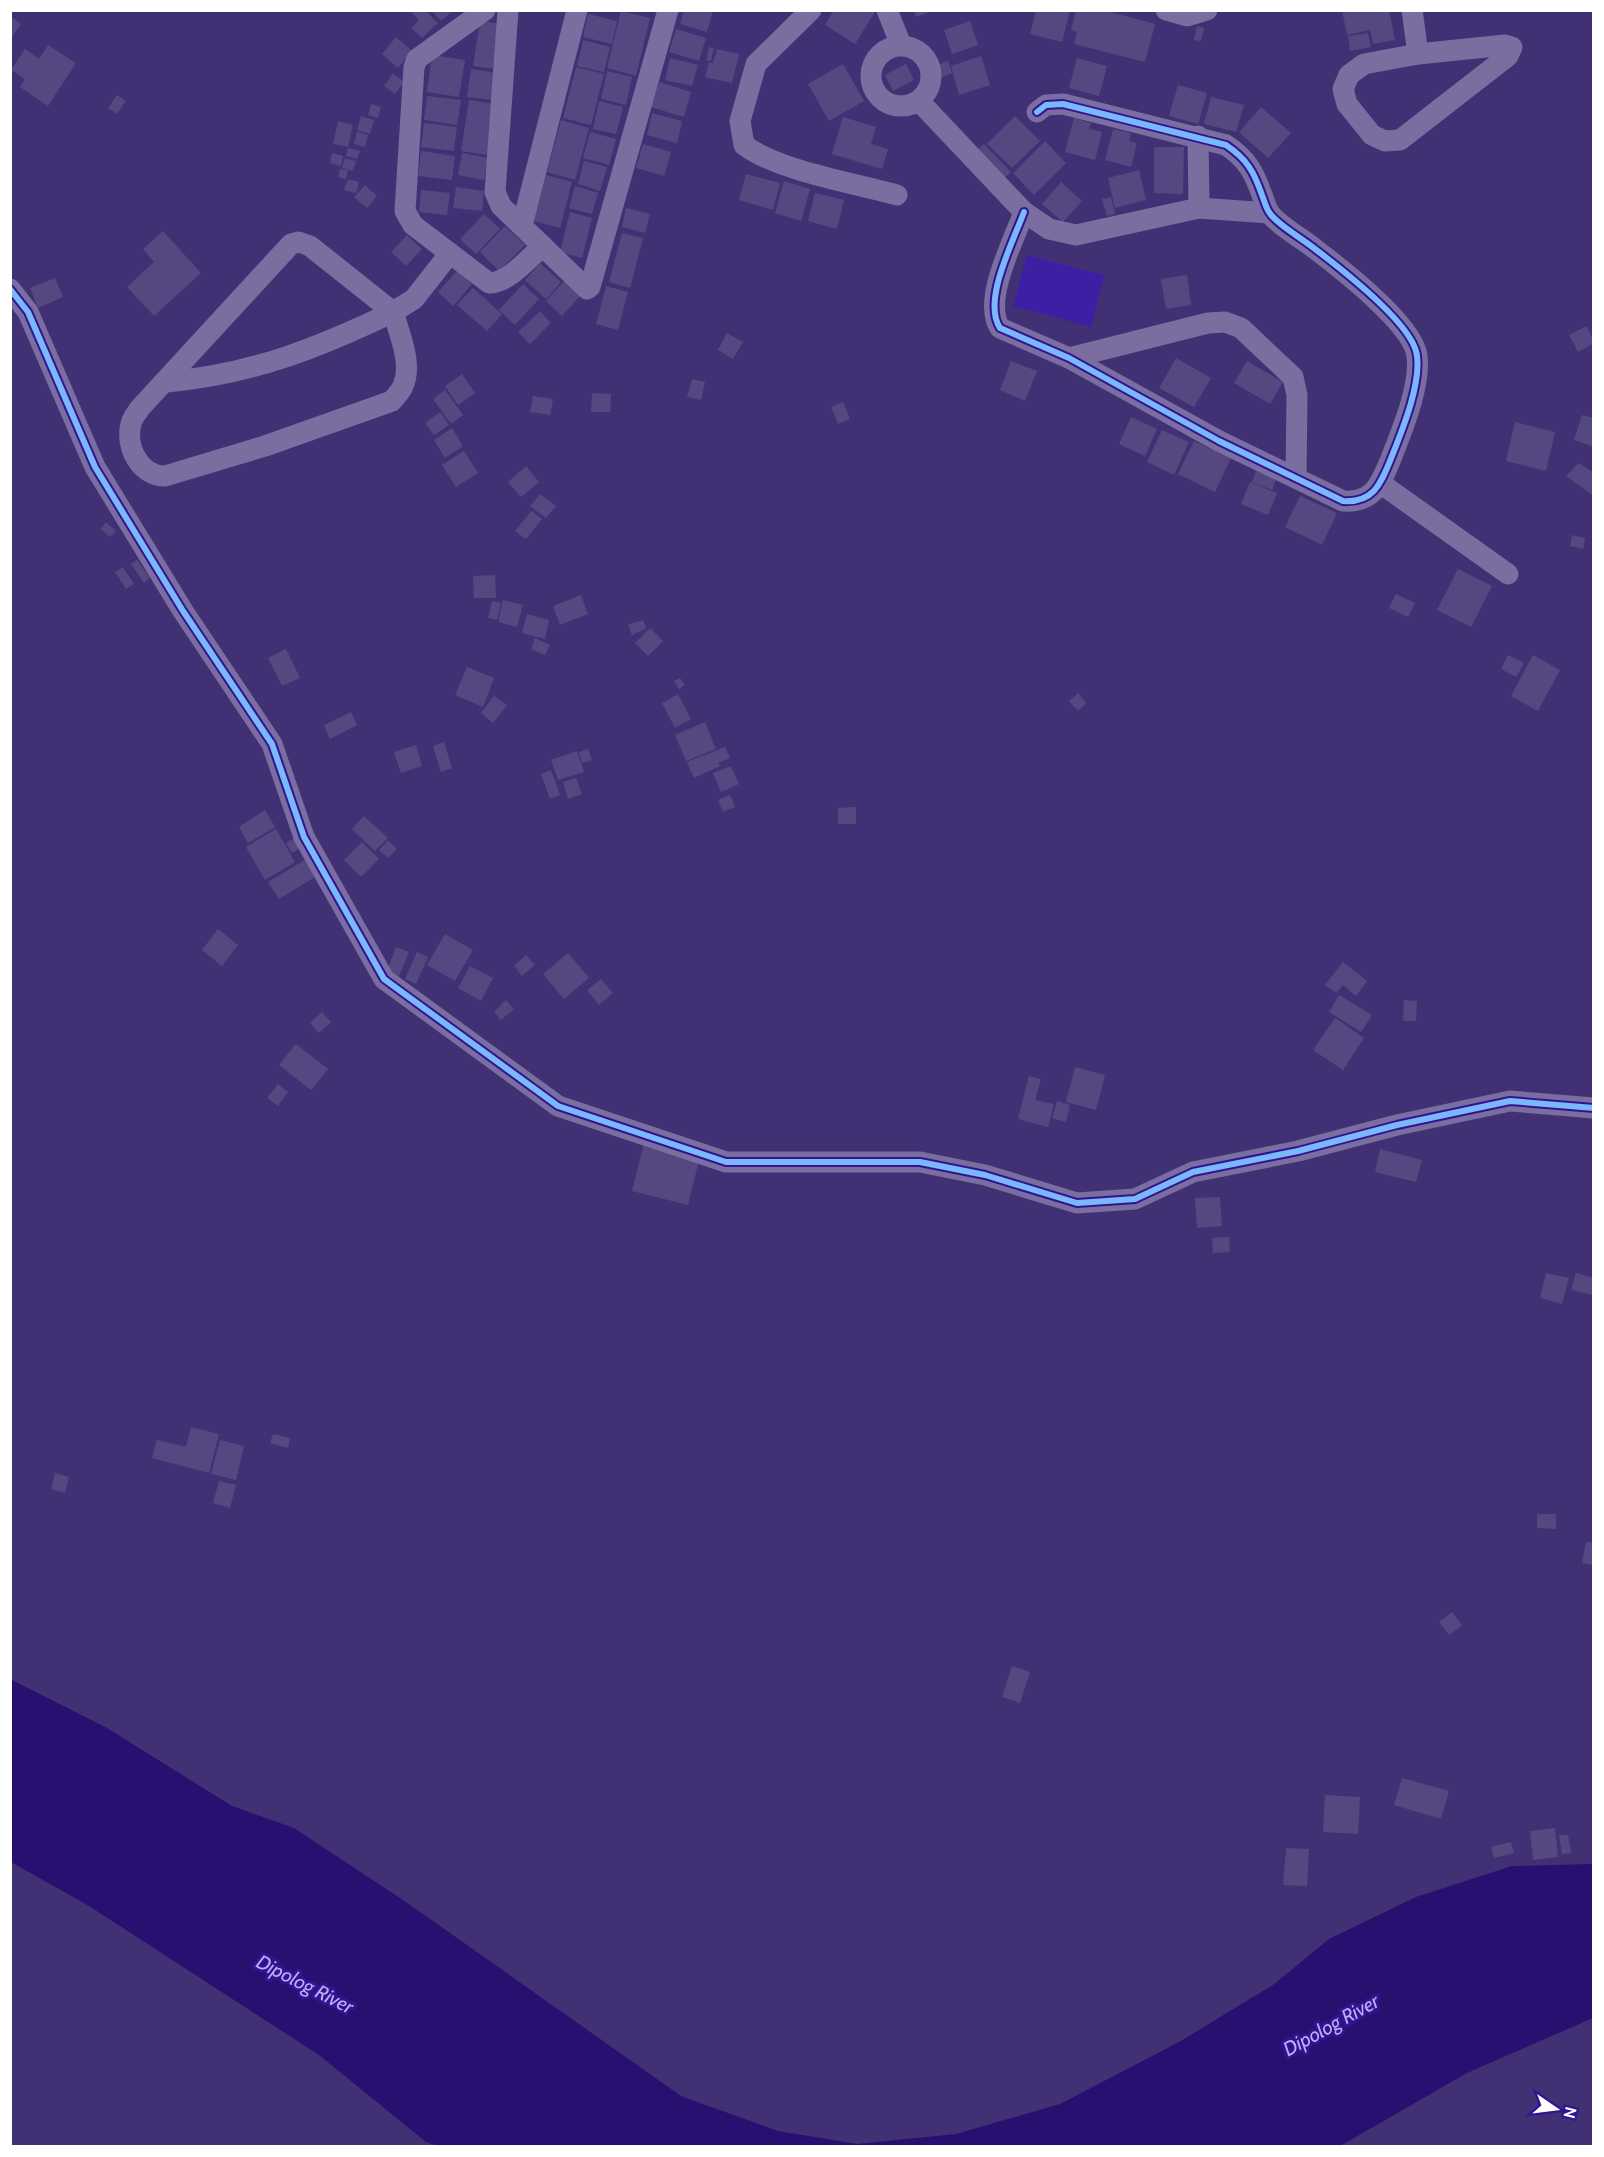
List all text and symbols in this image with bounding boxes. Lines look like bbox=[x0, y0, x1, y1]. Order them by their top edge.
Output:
water label: Dipolog River bbox=[252, 1949, 358, 2019]
water label: Dipolog River bbox=[1279, 1988, 1384, 2061]
north arrow bbox=[1526, 2079, 1586, 2139]
text: N bbox=[1559, 2105, 1581, 2120]

